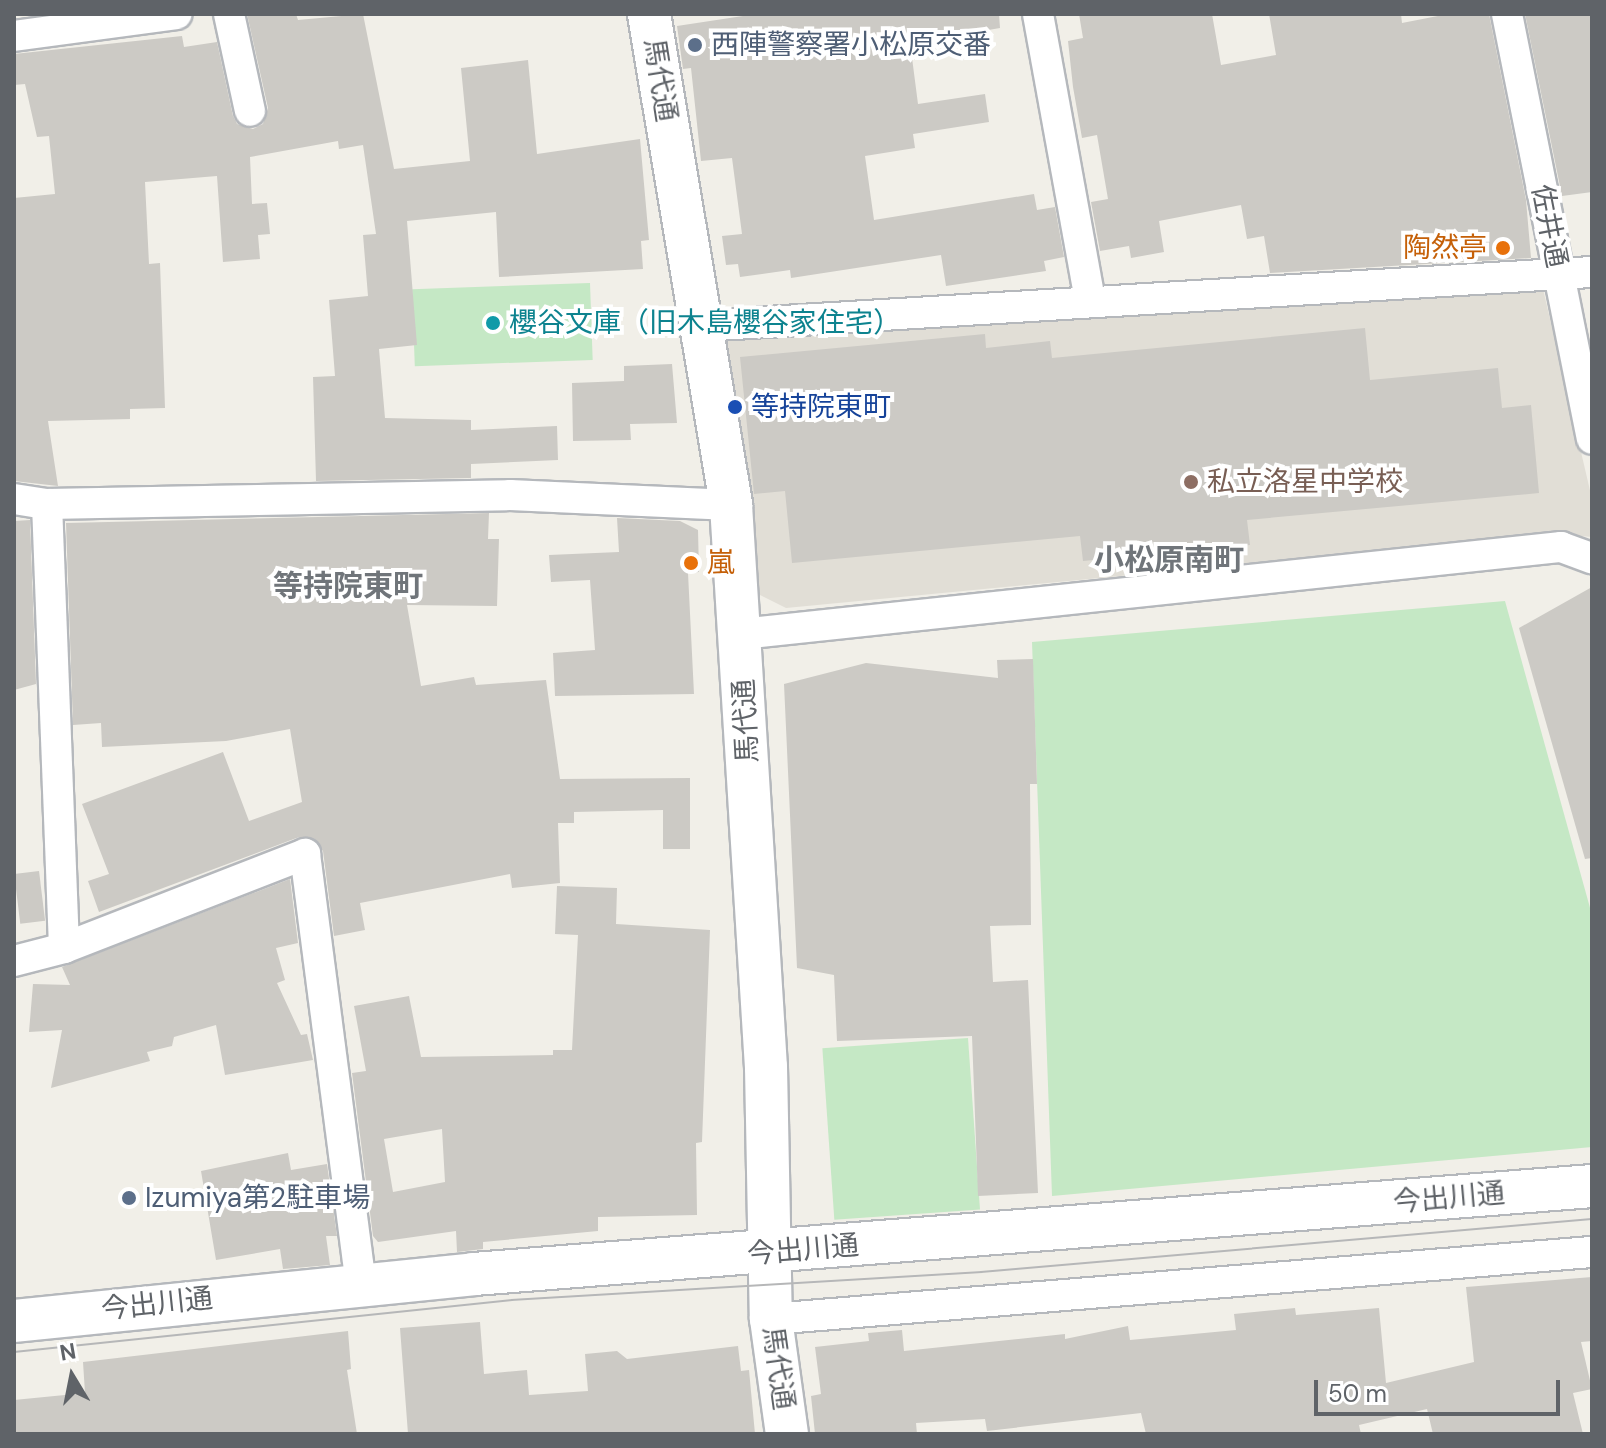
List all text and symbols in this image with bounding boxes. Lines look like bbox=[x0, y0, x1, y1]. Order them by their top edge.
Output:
place label: 西陣警察署小松原交番 bbox=[711, 28, 991, 62]
street label: 馬代通 bbox=[637, 36, 683, 124]
marker: 西陣警察署小松原交番 bbox=[686, 36, 704, 54]
street label: 佐井通 bbox=[1524, 182, 1574, 270]
place label: 陶然亭 bbox=[1403, 231, 1487, 265]
marker: 陶然亭 bbox=[1494, 239, 1512, 257]
place label: 櫻谷文庫（旧木島櫻谷家住宅） bbox=[509, 306, 901, 340]
marker: 櫻谷文庫（旧木島櫻谷家住宅） bbox=[484, 314, 502, 332]
place label: 等持院東町 bbox=[751, 390, 891, 424]
marker: 等持院東町 bbox=[726, 398, 744, 416]
place label: 私立洛星中学校 bbox=[1207, 465, 1403, 499]
marker: 私立洛星中学校 bbox=[1182, 473, 1200, 491]
district label: 小松原南町 bbox=[1094, 542, 1244, 578]
place label: 嵐 bbox=[707, 546, 735, 580]
marker: 嵐 bbox=[682, 554, 700, 572]
district label: 等持院東町 bbox=[273, 568, 423, 604]
street label: 馬代通 bbox=[727, 678, 765, 764]
street label: 今出川通 bbox=[1392, 1176, 1506, 1220]
place label: Izumiya第2駐車場 bbox=[145, 1181, 370, 1215]
marker: Izumiya第2駐車場 bbox=[120, 1189, 138, 1207]
street label: 今出川通 bbox=[746, 1228, 860, 1272]
street label: 今出川通 bbox=[100, 1281, 214, 1327]
street label: 馬代通 bbox=[756, 1324, 800, 1412]
north arrow bbox=[32, 1336, 112, 1416]
text: N bbox=[57, 1336, 78, 1368]
scale bar bbox=[1318, 1364, 1564, 1414]
text: 50 m bbox=[1328, 1378, 1387, 1409]

